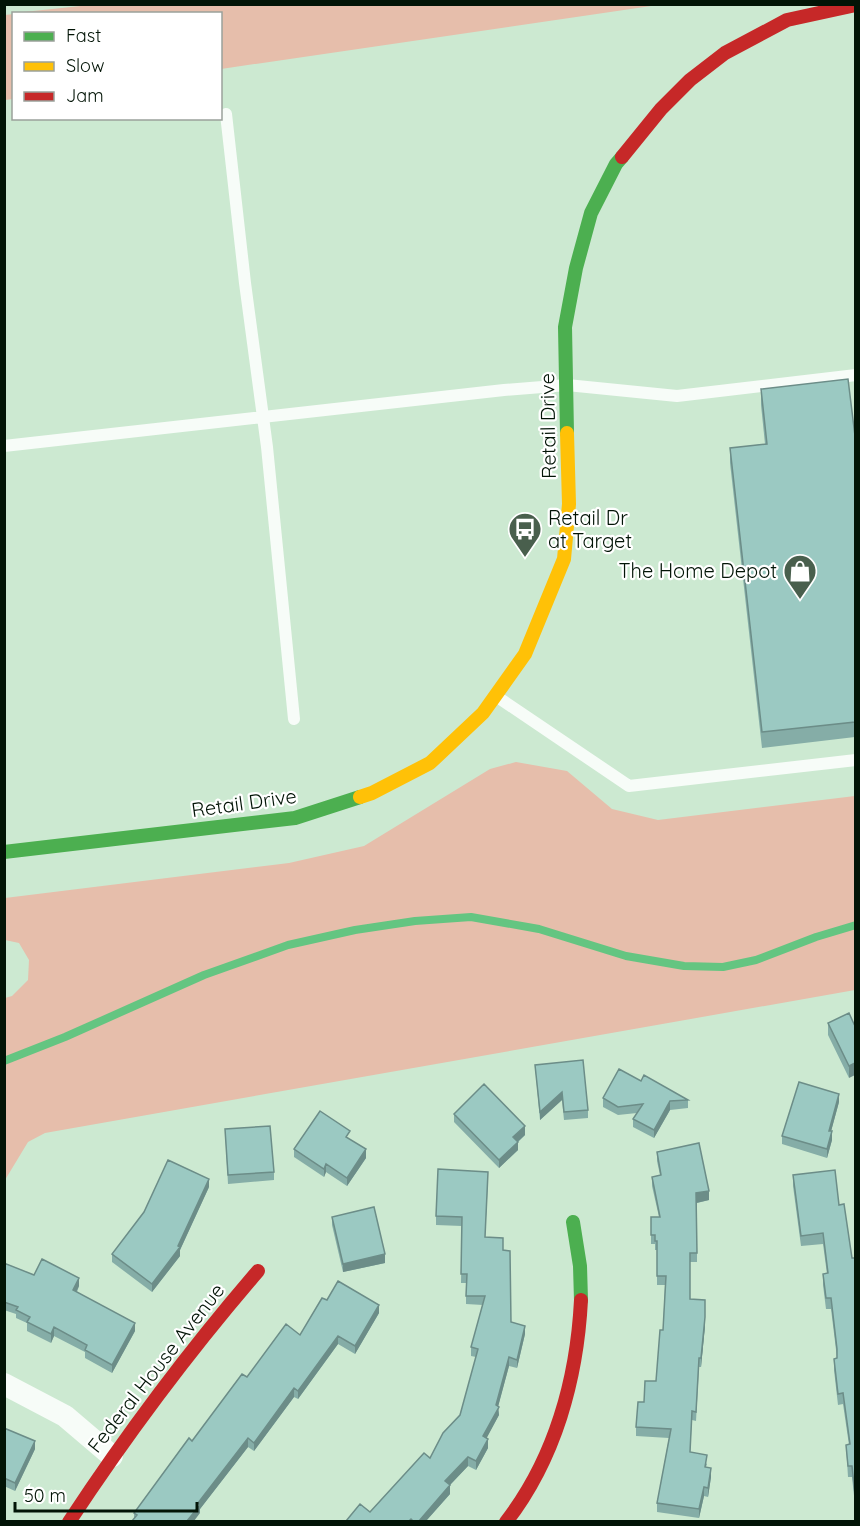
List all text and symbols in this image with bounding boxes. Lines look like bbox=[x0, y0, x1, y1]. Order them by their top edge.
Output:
legend bbox=[12, 12, 222, 120]
text: Fast bbox=[66, 24, 101, 47]
text: Slow bbox=[66, 54, 104, 77]
text: Jam bbox=[66, 84, 104, 107]
street label: Retail Drive bbox=[534, 373, 561, 479]
place label: Retail Dr at Target bbox=[548, 505, 632, 553]
bus stop icon: Retail Dr at Target bbox=[507, 511, 543, 558]
shop icon: The Home Depot bbox=[782, 553, 818, 600]
place label: The Home Depot bbox=[619, 558, 777, 583]
street label: Retail Drive bbox=[190, 783, 298, 822]
street label: Federal House Avenue bbox=[82, 1278, 229, 1457]
scale bar bbox=[15, 1475, 196, 1513]
text: 50 m bbox=[24, 1484, 66, 1507]

